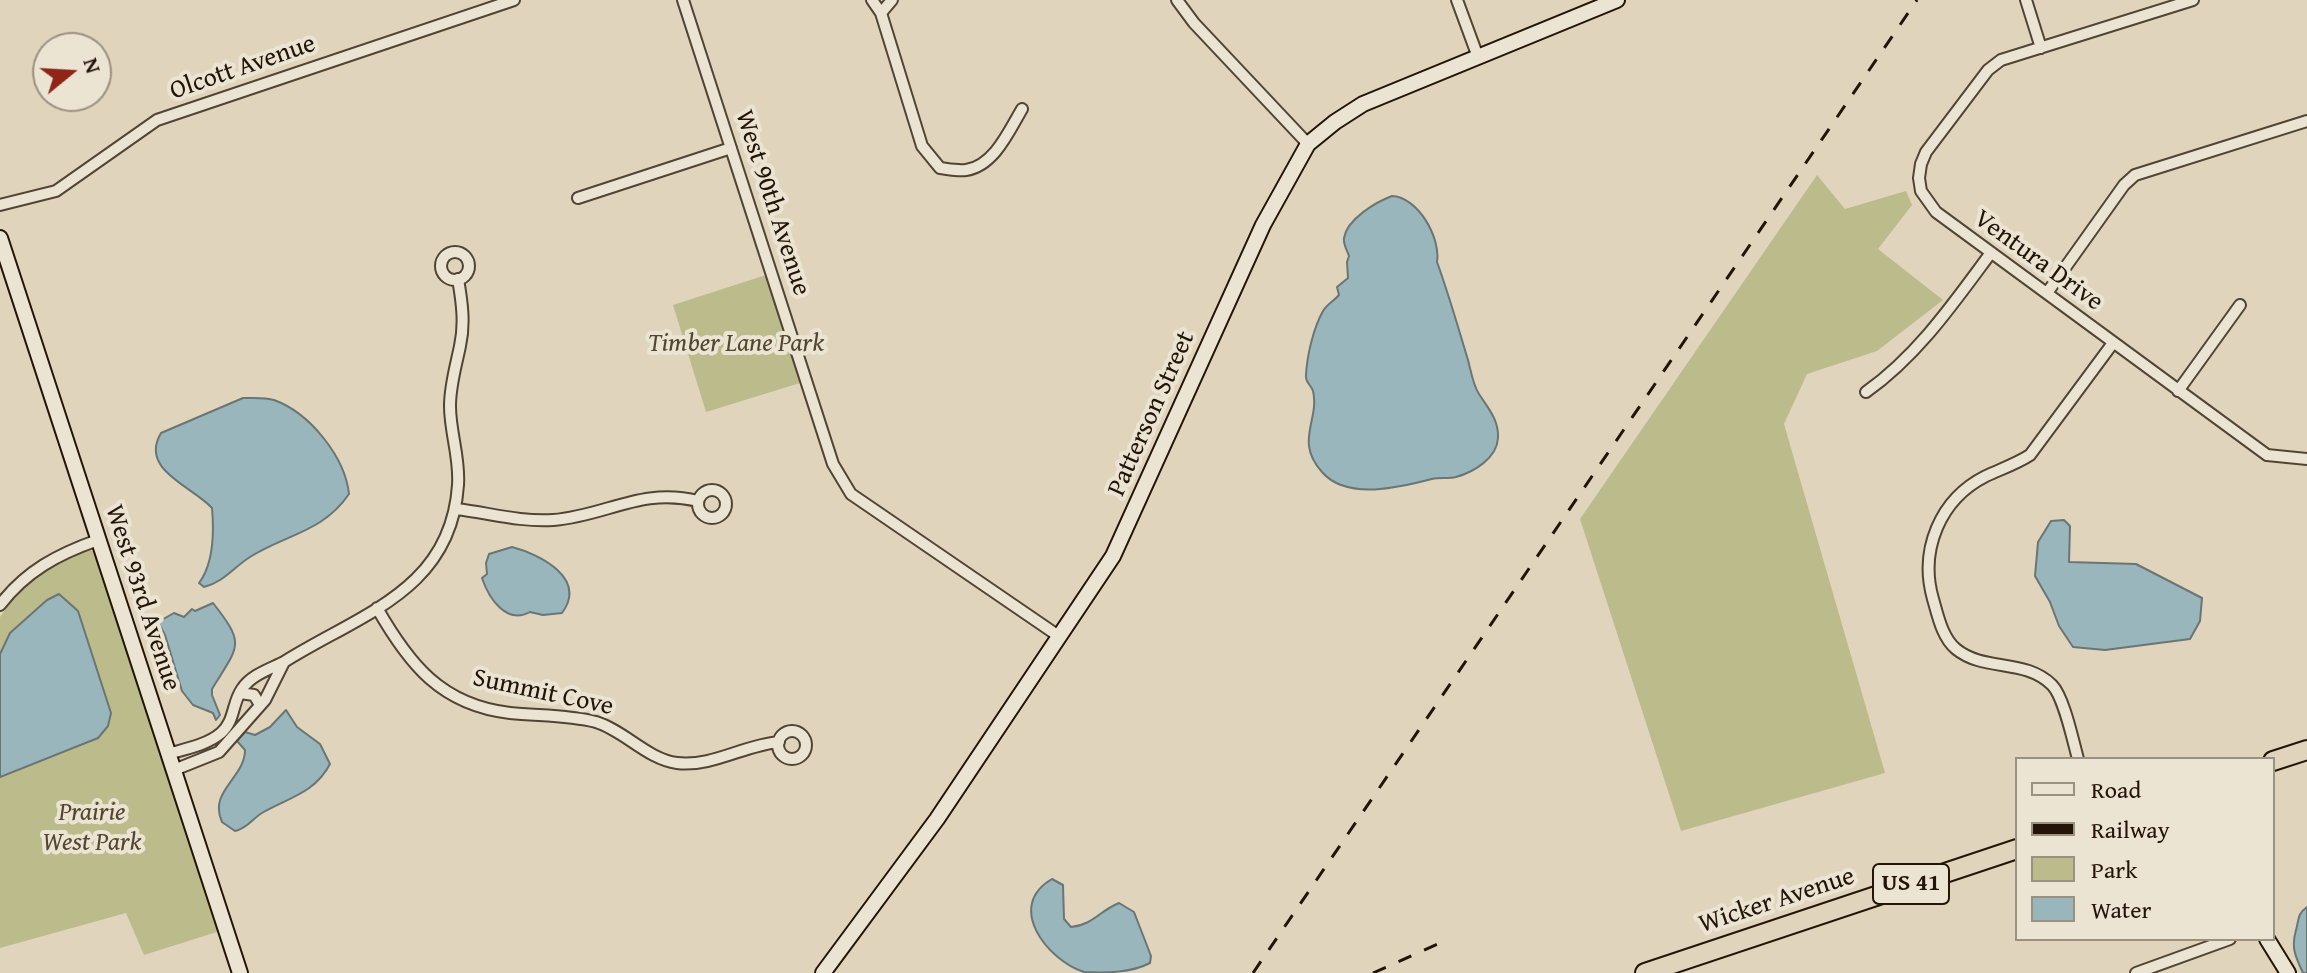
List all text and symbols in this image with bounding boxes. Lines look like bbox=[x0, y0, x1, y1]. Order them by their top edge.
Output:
street label: Olcott Avenue bbox=[166, 29, 320, 107]
north arrow bbox=[32, 32, 112, 112]
text: N bbox=[75, 53, 110, 77]
street label: West 90th Avenue bbox=[727, 106, 817, 300]
street label: Ventura Drive bbox=[1967, 204, 2109, 318]
street label: Patterson Street bbox=[1102, 327, 1202, 501]
park label: Timber Lane Park bbox=[648, 328, 824, 360]
street label: West 93rd Avenue bbox=[97, 501, 187, 695]
street label: Summit Cove bbox=[470, 663, 616, 723]
legend bbox=[2015, 757, 2275, 941]
text: Road bbox=[2091, 772, 2141, 807]
park label: Prairie West Park bbox=[43, 797, 141, 858]
text: Railway bbox=[2091, 812, 2170, 847]
text: Park bbox=[2091, 852, 2137, 887]
street label: Wicker Avenue bbox=[1695, 861, 1859, 941]
road number: US 41 bbox=[1873, 864, 1949, 904]
text: Water bbox=[2091, 892, 2151, 927]

